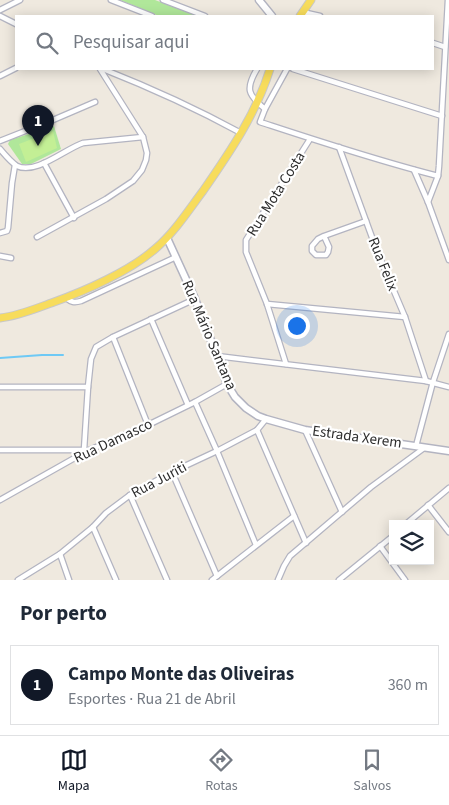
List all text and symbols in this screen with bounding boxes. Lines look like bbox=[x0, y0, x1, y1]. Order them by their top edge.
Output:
search box bbox=[15, 15, 434, 70]
icon: search bbox=[33, 29, 61, 57]
text: Pesquisar aqui bbox=[73, 29, 189, 56]
pin: 1 bbox=[22, 105, 54, 146]
street label: Rua Mota Costa bbox=[242, 148, 310, 240]
street label: Rua Felix bbox=[363, 234, 403, 294]
street label: Rua Mário Santana bbox=[176, 277, 242, 393]
your location bbox=[284, 313, 310, 339]
street label: Rua Damasco bbox=[70, 414, 156, 468]
street label: Estrada Xerem bbox=[311, 420, 403, 454]
street label: Rua Juriti bbox=[127, 457, 191, 503]
map controls bbox=[389, 520, 434, 565]
button: layers bbox=[389, 520, 434, 565]
text: Por perto bbox=[20, 598, 107, 628]
text: Campo Monte das Oliveiras bbox=[68, 661, 294, 688]
text: 1 bbox=[33, 674, 41, 696]
text: 360 m bbox=[388, 674, 428, 696]
text: Esportes · Rua 21 de Abril bbox=[68, 688, 236, 710]
tab: Mapa bbox=[58, 746, 90, 796]
tab: Rotas bbox=[205, 746, 238, 796]
tab: Salvos bbox=[353, 746, 391, 796]

